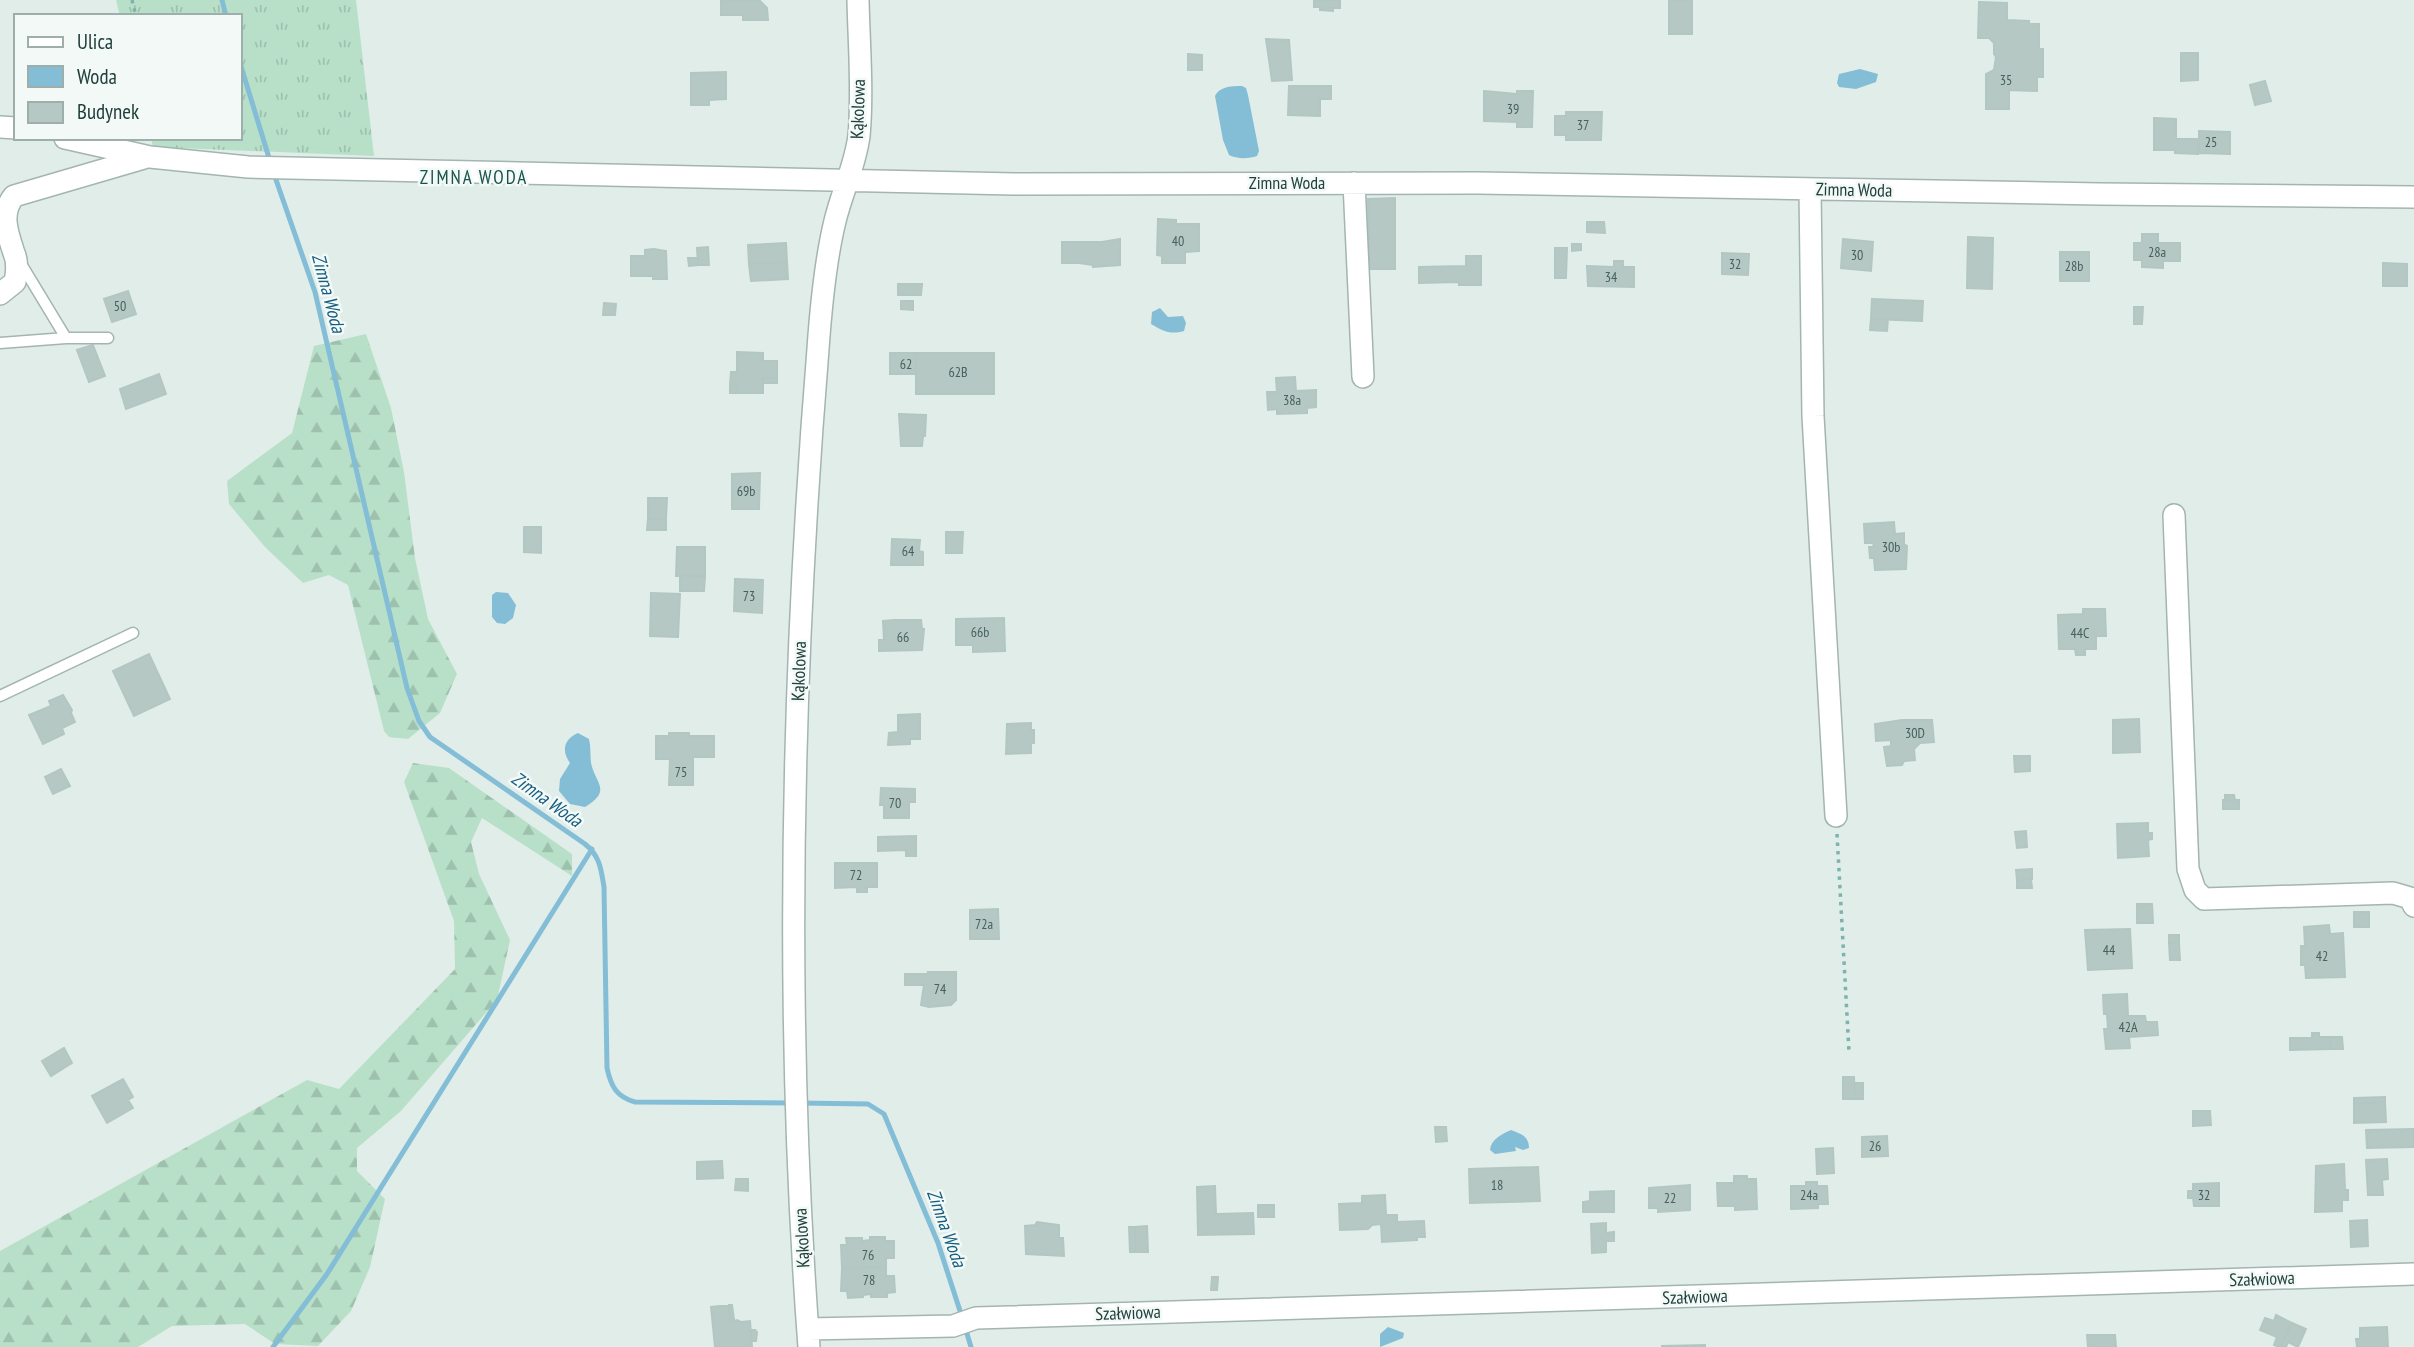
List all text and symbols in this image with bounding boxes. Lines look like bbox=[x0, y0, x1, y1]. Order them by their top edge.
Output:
legend bbox=[14, 14, 242, 140]
text: Ulica bbox=[77, 28, 113, 55]
text: Woda bbox=[77, 63, 117, 90]
house number: 35 bbox=[2000, 71, 2012, 89]
street label: Kąkolowa bbox=[845, 79, 870, 139]
text: Budynek bbox=[77, 98, 139, 125]
house number: 39 bbox=[1507, 100, 1519, 118]
house number: 37 bbox=[1577, 116, 1589, 134]
house number: 25 bbox=[2205, 133, 2217, 151]
district label: ZIMNA WODA bbox=[420, 165, 528, 189]
street label: Zimna Woda bbox=[1249, 171, 1325, 194]
street label: Zimna Woda bbox=[1816, 177, 1892, 202]
house number: 40 bbox=[1172, 232, 1184, 250]
house number: 28a bbox=[2148, 243, 2166, 261]
house number: 30 bbox=[1851, 246, 1863, 264]
water label: Zimna Woda bbox=[307, 251, 351, 336]
house number: 32 bbox=[1729, 255, 1741, 273]
house number: 28b bbox=[2065, 257, 2083, 275]
house number: 34 bbox=[1605, 268, 1618, 286]
house number: 50 bbox=[114, 297, 126, 315]
house number: 62 bbox=[900, 355, 912, 373]
house number: 62B bbox=[948, 363, 968, 381]
house number: 38a bbox=[1283, 391, 1301, 409]
house number: 69b bbox=[737, 482, 755, 500]
house number: 30b bbox=[1882, 538, 1900, 556]
house number: 64 bbox=[902, 542, 915, 560]
house number: 73 bbox=[743, 587, 755, 605]
house number: 66b bbox=[971, 623, 989, 641]
house number: 44C bbox=[2070, 624, 2090, 642]
house number: 66 bbox=[897, 628, 909, 646]
street label: Kąkolowa bbox=[786, 641, 811, 701]
house number: 30D bbox=[1905, 724, 1925, 742]
house number: 75 bbox=[675, 763, 687, 781]
water label: Zimna Woda bbox=[507, 766, 588, 833]
house number: 70 bbox=[889, 794, 901, 812]
house number: 72 bbox=[850, 866, 862, 884]
house number: 72a bbox=[975, 915, 993, 933]
house number: 44 bbox=[2103, 941, 2116, 959]
house number: 42 bbox=[2316, 947, 2328, 965]
house number: 74 bbox=[934, 980, 947, 998]
house number: 42A bbox=[2118, 1018, 2138, 1036]
house number: 26 bbox=[1869, 1137, 1881, 1155]
house number: 18 bbox=[1491, 1176, 1503, 1194]
water label: Zimna Woda bbox=[922, 1186, 973, 1271]
house number: 24a bbox=[1800, 1186, 1818, 1204]
house number: 32 bbox=[2198, 1186, 2210, 1204]
house number: 22 bbox=[1664, 1189, 1676, 1207]
street label: Kąkolowa bbox=[788, 1208, 815, 1269]
house number: 76 bbox=[862, 1246, 874, 1264]
street label: Szałwiowa bbox=[2229, 1266, 2295, 1291]
house number: 78 bbox=[863, 1271, 875, 1289]
street label: Szałwiowa bbox=[1662, 1284, 1728, 1309]
street label: Szałwiowa bbox=[1095, 1300, 1161, 1325]

